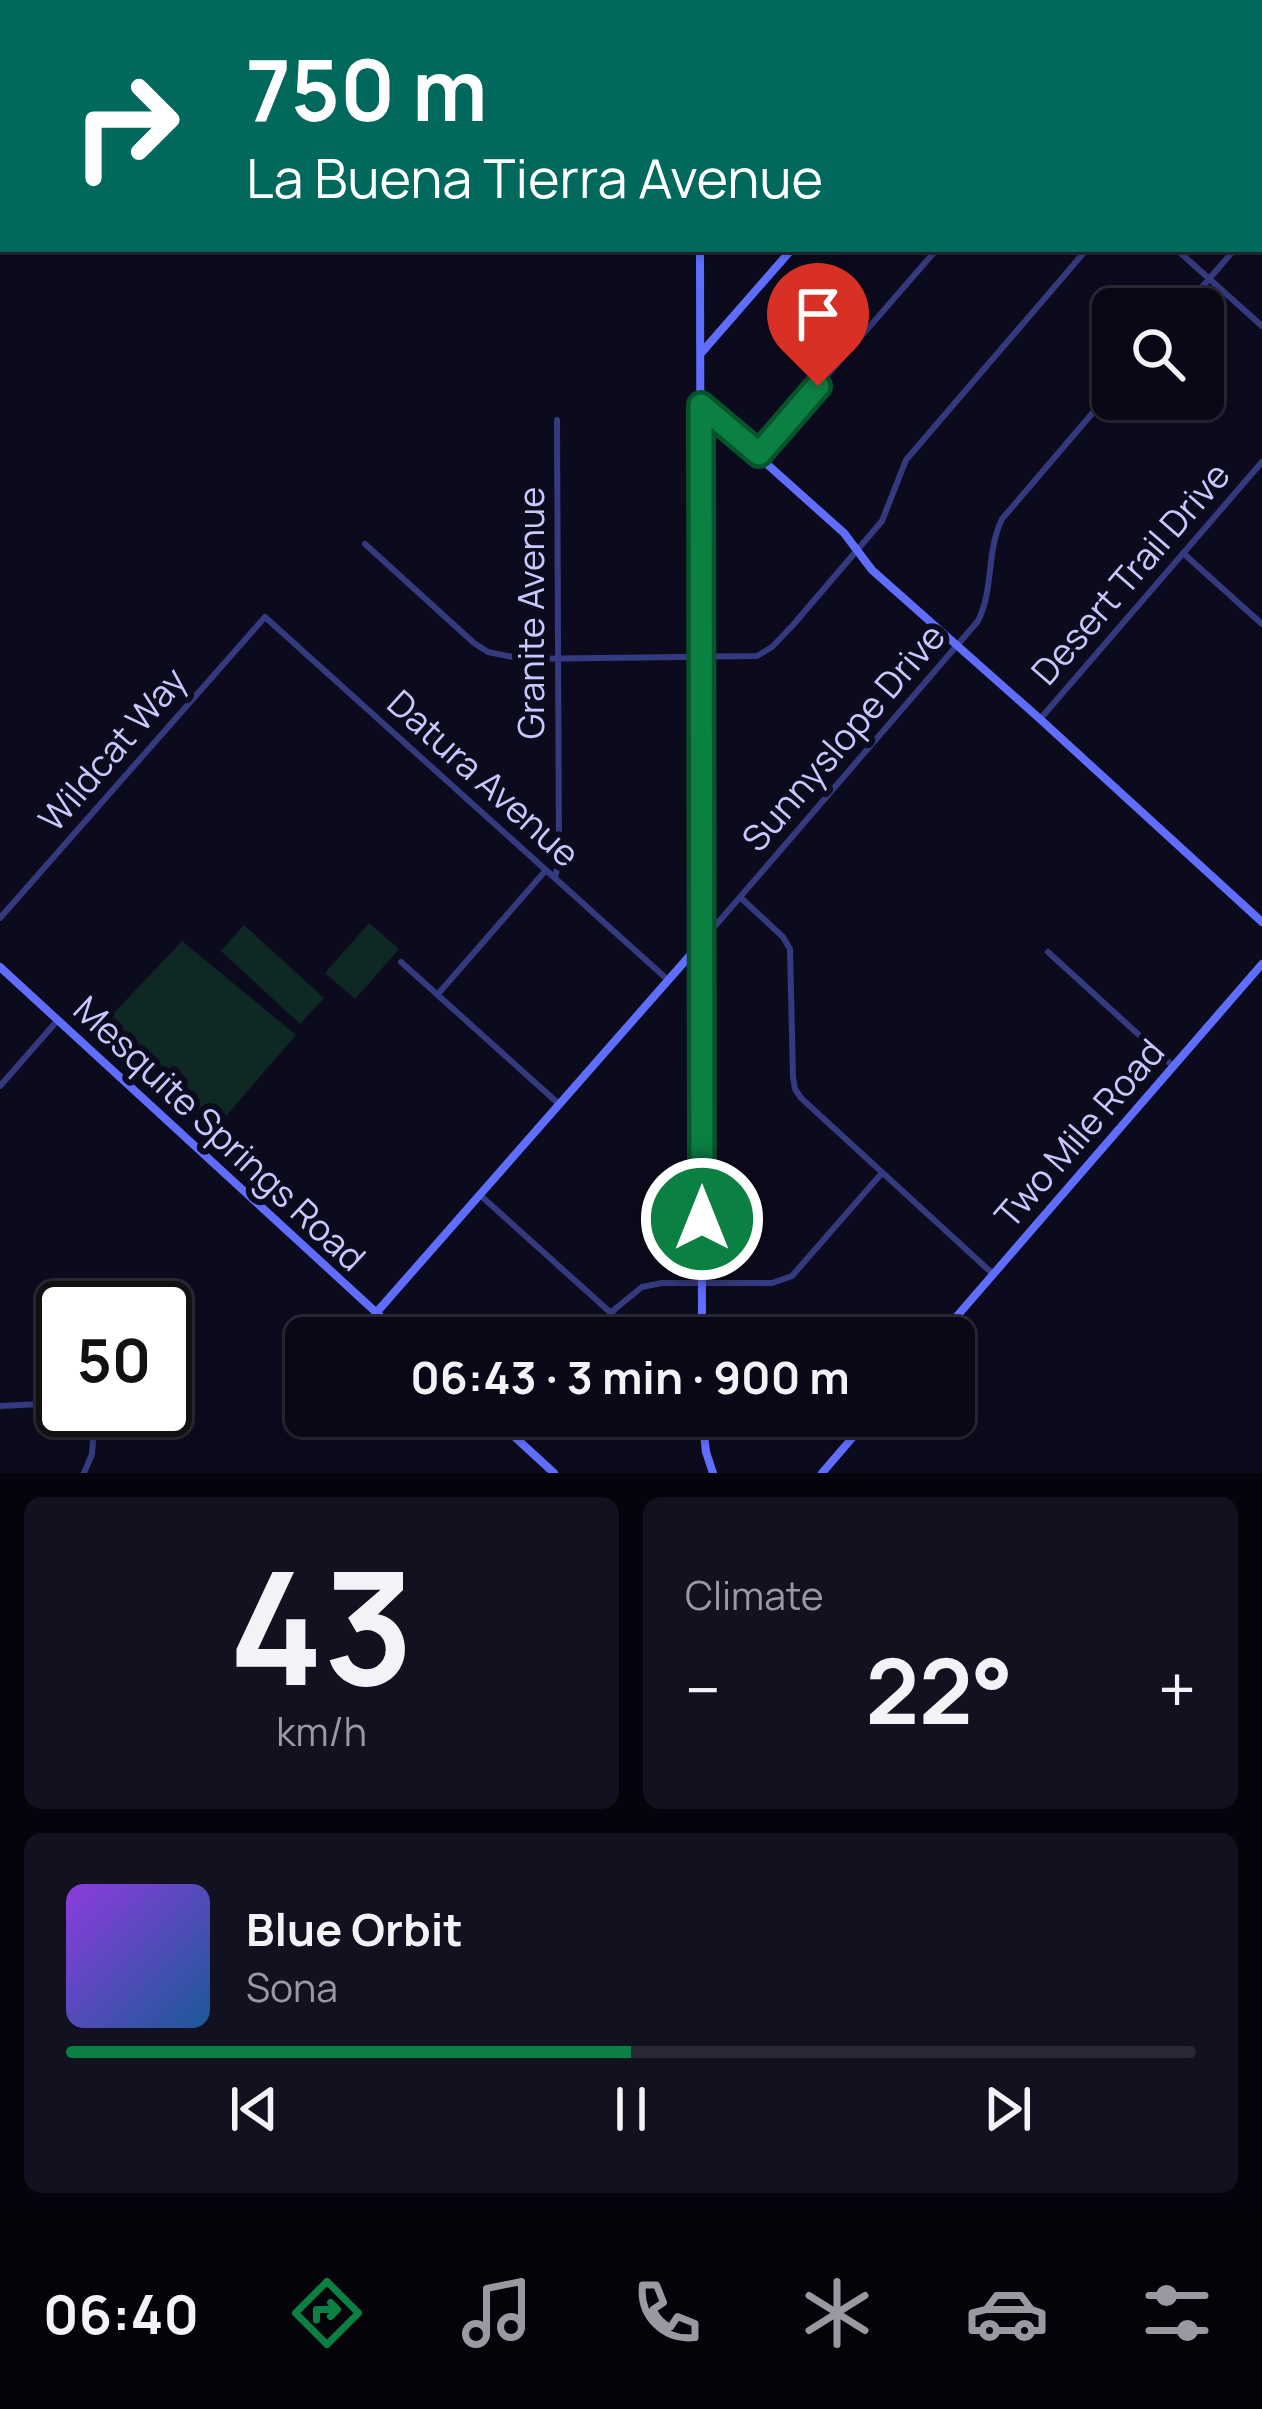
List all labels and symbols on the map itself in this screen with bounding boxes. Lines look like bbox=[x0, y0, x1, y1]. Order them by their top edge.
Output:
pin bbox=[767, 263, 869, 386]
street label: Desert Trail Drive bbox=[1020, 451, 1240, 695]
street label: Granite Avenue bbox=[506, 487, 555, 739]
street label: Sunnyslope Drive bbox=[730, 613, 956, 861]
street label: Wildcat Way bbox=[27, 657, 197, 841]
street label: Datura Avenue bbox=[377, 679, 591, 877]
street label: Mesquite Springs Road bbox=[64, 985, 376, 1281]
street label: Two Mile Road bbox=[983, 1028, 1175, 1238]
position arrow bbox=[639, 1156, 765, 1282]
speed limit sign: 50 bbox=[36, 1281, 192, 1437]

